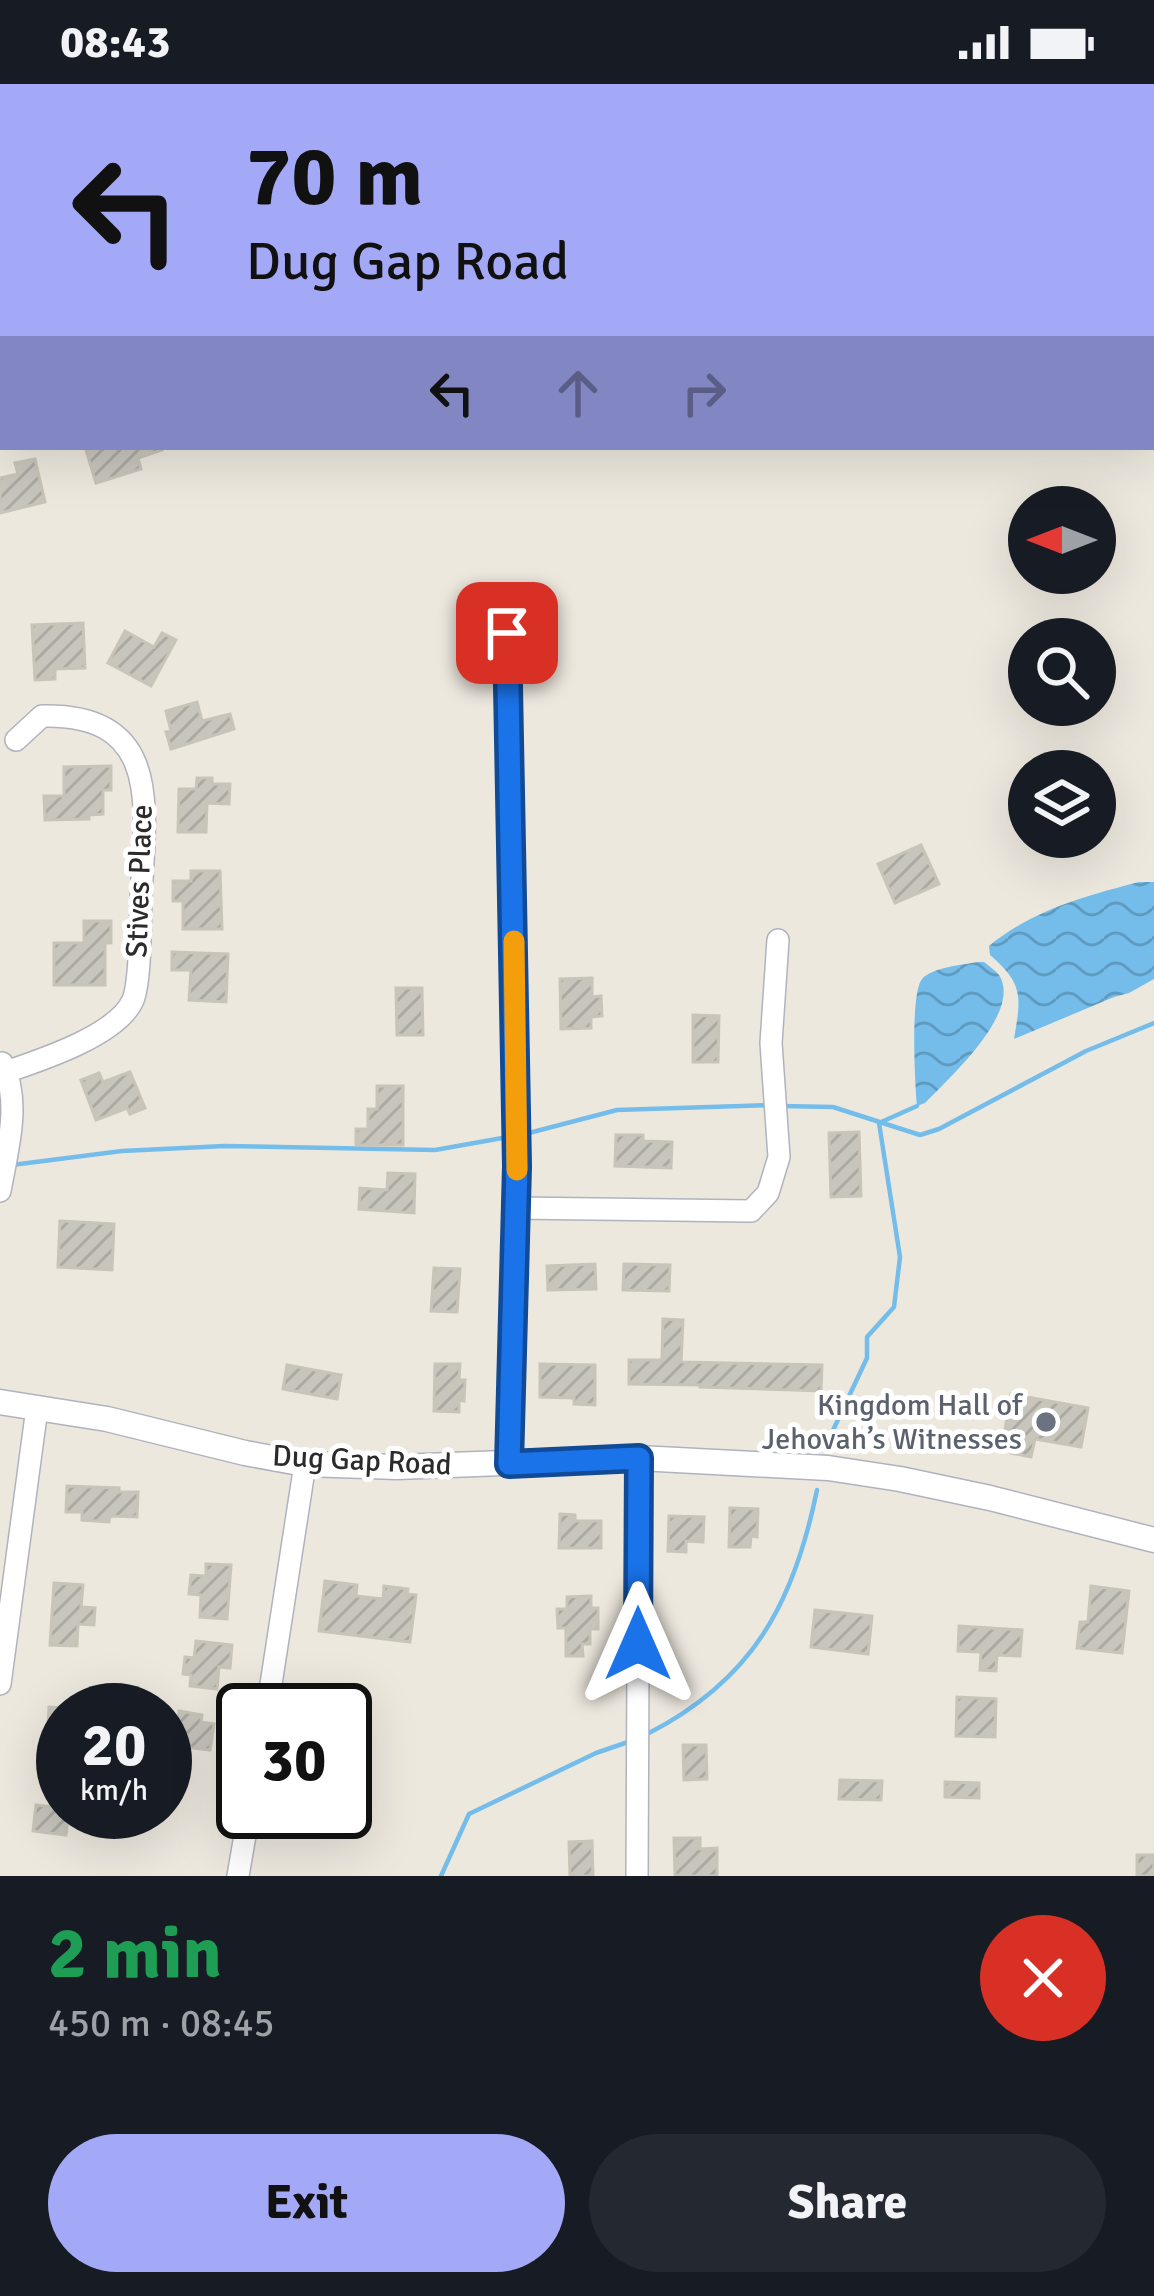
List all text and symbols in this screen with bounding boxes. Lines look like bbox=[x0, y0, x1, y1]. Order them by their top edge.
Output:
text: 08:43 bbox=[60, 15, 170, 70]
text: 70 m bbox=[246, 125, 423, 229]
icon: left bbox=[48, 132, 204, 288]
text: Dug Gap Road bbox=[246, 228, 569, 295]
icon: left bbox=[419, 360, 485, 426]
icon: ahead bbox=[545, 360, 611, 426]
icon: right bbox=[671, 360, 737, 426]
north arrow bbox=[1008, 486, 1116, 594]
map controls bbox=[1008, 486, 1116, 858]
pin bbox=[456, 582, 558, 684]
icon: arrive bbox=[474, 600, 540, 666]
button: search bbox=[1008, 618, 1116, 726]
button: layers bbox=[1008, 750, 1116, 858]
street label: Stives Place bbox=[118, 804, 161, 958]
place label: Kingdom Hall of Jehovah’s Witnesses bbox=[762, 1387, 1024, 1458]
marker: Kingdom Hall of Jehovah’s Witnesses bbox=[1033, 1409, 1059, 1435]
street label: Dug Gap Road bbox=[271, 1437, 453, 1484]
position arrow bbox=[575, 1581, 701, 1707]
speed limit sign: 30 bbox=[216, 1683, 372, 1839]
text: 20 bbox=[82, 1709, 146, 1783]
text: km/h bbox=[80, 1772, 148, 1809]
text: 2 min bbox=[48, 1909, 222, 1998]
button: close bbox=[980, 1915, 1106, 2041]
text: 450 m · 08:45 bbox=[48, 1999, 275, 2047]
button: Exit bbox=[48, 2134, 565, 2272]
button: Share bbox=[589, 2134, 1106, 2272]

